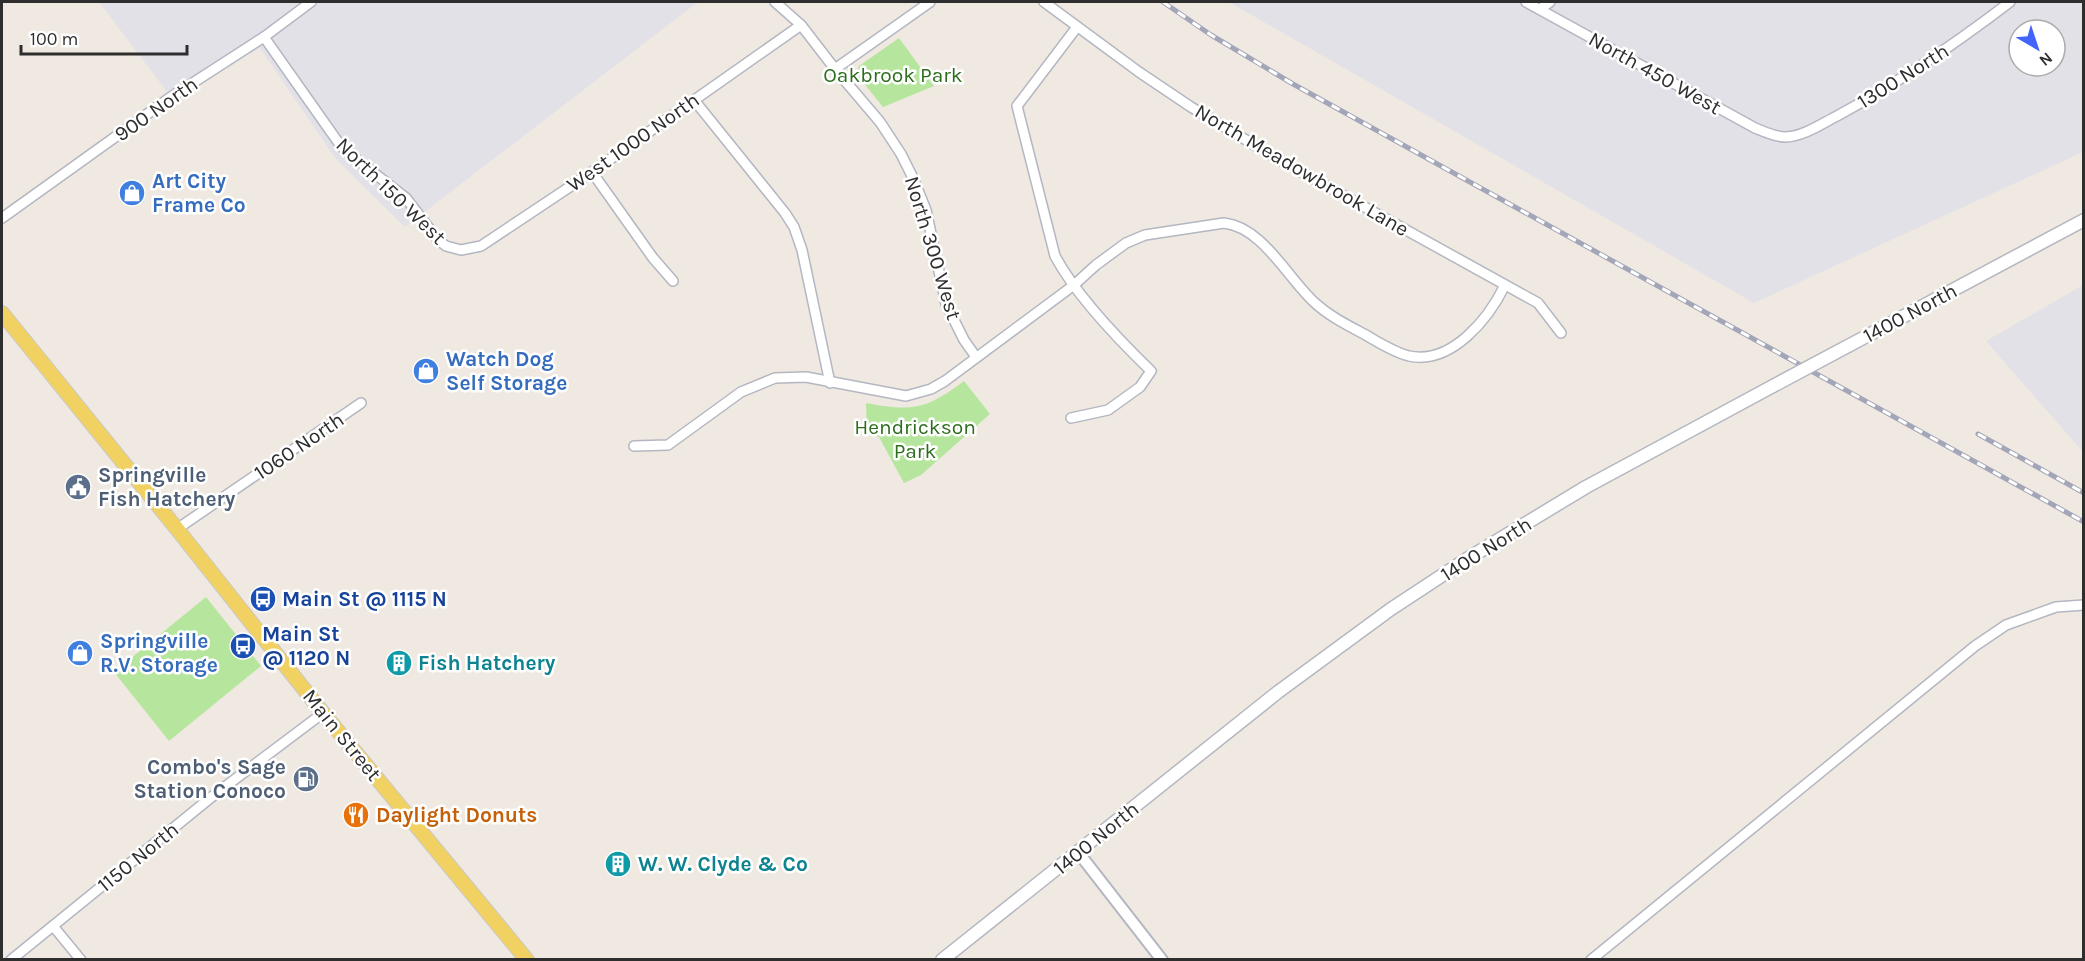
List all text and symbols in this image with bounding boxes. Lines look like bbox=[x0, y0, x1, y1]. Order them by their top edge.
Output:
scale bar bbox=[21, 18, 188, 56]
north arrow bbox=[2007, 18, 2067, 78]
street label: North 450 West bbox=[1585, 27, 1726, 119]
text: 100 m bbox=[30, 28, 78, 50]
street label: 1300 North bbox=[1853, 38, 1953, 114]
text: N bbox=[2036, 48, 2057, 70]
park label: Oakbrook Park bbox=[823, 63, 963, 87]
street label: 900 North bbox=[110, 72, 202, 146]
street label: West 1000 North bbox=[562, 87, 704, 197]
street label: North Meadowbrook Lane bbox=[1191, 99, 1413, 241]
street label: North 150 West bbox=[331, 133, 451, 249]
place label: Art City Frame Co bbox=[152, 169, 246, 217]
street label: North 300 West bbox=[900, 173, 966, 323]
shop icon: Art City Frame Co bbox=[117, 178, 147, 208]
street label: 1400 North bbox=[1859, 278, 1961, 348]
place label: Watch Dog Self Storage bbox=[446, 347, 567, 395]
shop icon: Watch Dog Self Storage bbox=[411, 356, 441, 386]
street label: 1060 North bbox=[250, 407, 348, 485]
park label: Hendrickson Park bbox=[854, 415, 976, 463]
place label: Springville Fish Hatchery bbox=[98, 463, 236, 511]
public building icon: Springville Fish Hatchery bbox=[63, 472, 93, 502]
street label: 1400 North bbox=[1436, 512, 1536, 586]
bus stop icon: Main St @ 1115 N bbox=[248, 584, 278, 614]
place label: Main St @ 1115 N bbox=[282, 587, 447, 611]
place label: Main St @ 1120 N bbox=[262, 622, 350, 670]
place label: Springville R.V. Storage bbox=[100, 629, 218, 677]
bus stop icon: Main St @ 1120 N bbox=[228, 631, 258, 661]
shop icon: Springville R.V. Storage bbox=[65, 638, 95, 668]
building icon: Fish Hatchery bbox=[384, 648, 414, 678]
place label: Fish Hatchery bbox=[418, 651, 556, 675]
street label: Main Street bbox=[298, 684, 386, 786]
place label: Combo's Sage Station Conoco bbox=[133, 755, 286, 803]
fuel station icon: Combo's Sage Station Conoco bbox=[291, 764, 321, 794]
street label: 1400 North bbox=[1049, 796, 1143, 880]
restaurant icon: Daylight Donuts bbox=[341, 800, 371, 830]
place label: Daylight Donuts bbox=[376, 803, 537, 827]
street label: 1150 North bbox=[93, 817, 183, 897]
building icon: W. W. Clyde & Co bbox=[603, 849, 633, 879]
place label: W. W. Clyde & Co bbox=[638, 852, 808, 876]

